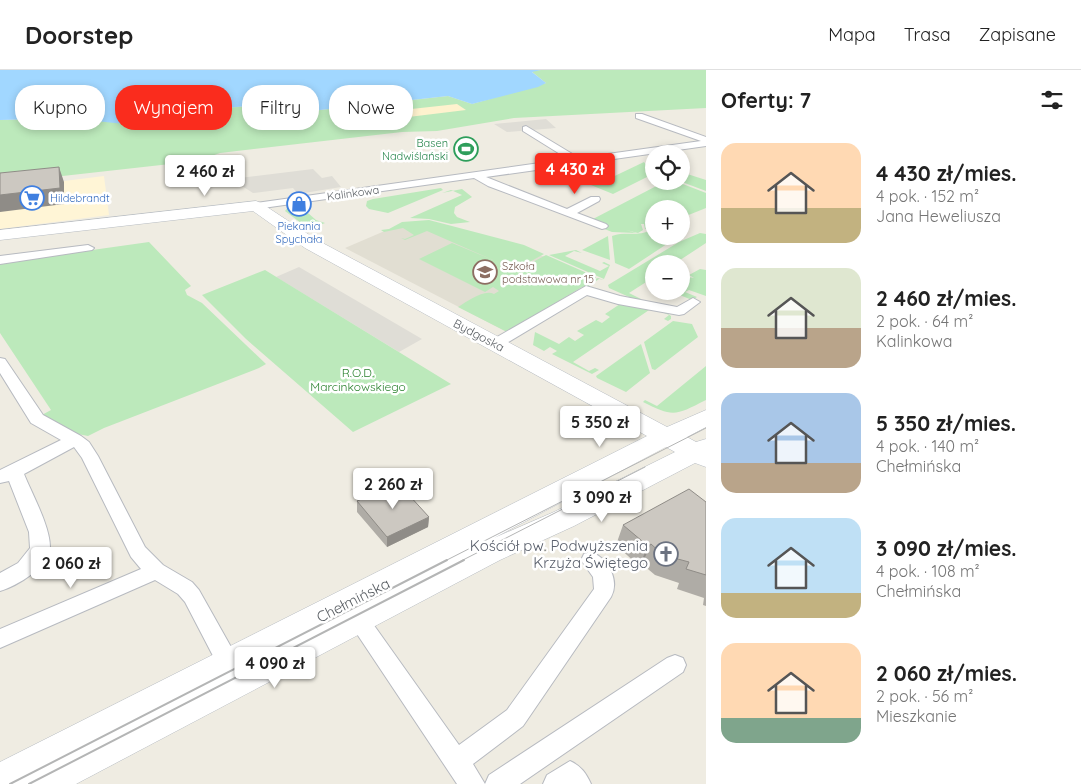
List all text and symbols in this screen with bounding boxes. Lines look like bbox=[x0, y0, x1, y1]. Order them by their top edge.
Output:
text: Doorstep bbox=[25, 20, 133, 50]
text: Mapa bbox=[828, 23, 876, 46]
text: Trasa bbox=[904, 23, 951, 46]
text: Zapisane bbox=[979, 23, 1056, 46]
chip: Kupno bbox=[15, 85, 105, 130]
chip: Wynajem bbox=[115, 85, 232, 130]
chip: Filtry bbox=[242, 85, 319, 130]
chip: Nowe bbox=[329, 85, 413, 130]
icon: filters bbox=[1038, 86, 1066, 114]
text: Oferty: 7 bbox=[721, 87, 811, 113]
place label: Basen Nadwiślański bbox=[382, 136, 448, 163]
sports icon: Basen Nadwiślański bbox=[453, 136, 479, 162]
map controls bbox=[645, 145, 690, 300]
button: locate bbox=[645, 145, 690, 190]
pin: 4 430 zł bbox=[523, 152, 627, 195]
pin: 2 460 zł bbox=[153, 154, 257, 197]
text: 4 430 zł bbox=[546, 159, 604, 179]
text: 4 430 zł/mies. bbox=[876, 160, 1016, 186]
text: 2 460 zł bbox=[176, 161, 234, 181]
icon: home bbox=[761, 163, 821, 223]
street label: Kalinkowa bbox=[326, 182, 380, 204]
supermarket icon: Hildebrandt bbox=[19, 185, 45, 211]
text: 4 pok. · 152 m² bbox=[876, 186, 979, 206]
place label: Hildebrandt bbox=[50, 191, 110, 205]
shop icon: Piekania Spychała bbox=[286, 191, 312, 217]
button: + bbox=[645, 200, 690, 245]
text: Jana Heweliusza bbox=[876, 206, 1001, 226]
place label: Piekania Spychała bbox=[276, 219, 322, 246]
button: − bbox=[645, 255, 690, 300]
school or university icon: Szkoła podstawowa nr 15 bbox=[472, 259, 498, 285]
place label: Szkoła podstawowa nr 15 bbox=[502, 259, 594, 286]
text: 2 460 zł/mies. bbox=[876, 285, 1016, 311]
icon: home bbox=[761, 288, 821, 348]
text: 2 pok. · 64 m² bbox=[876, 311, 973, 331]
street label: Bydgoska bbox=[451, 315, 507, 355]
text: Kalinkowa bbox=[876, 331, 953, 351]
park label: R.O.D. Marcinkowskiego bbox=[310, 365, 406, 394]
pin: 5 350 zł bbox=[548, 406, 652, 448]
text: 5 350 zł/mies. bbox=[876, 410, 1016, 436]
text: 5 350 zł bbox=[571, 412, 629, 432]
icon: home bbox=[761, 413, 821, 473]
text: 4 pok. · 140 m² bbox=[876, 436, 979, 456]
text: Chełmińska bbox=[876, 456, 961, 476]
pin: 2 260 zł bbox=[341, 468, 445, 510]
text: 2 260 zł bbox=[364, 474, 422, 494]
pin: 3 090 zł bbox=[550, 480, 654, 523]
text: 3 090 zł bbox=[573, 487, 631, 507]
text: 3 090 zł/mies. bbox=[876, 535, 1017, 561]
place label: Kościół pw. Podwyższenia Krzyża Świętego bbox=[470, 536, 648, 572]
icon: home bbox=[761, 538, 821, 598]
church icon: Kościół pw. Podwyższenia Krzyża Świętego bbox=[653, 541, 679, 567]
pin: 2 060 zł bbox=[19, 546, 123, 589]
text: 2 060 zł bbox=[42, 553, 100, 573]
text: 4 pok. · 108 m² bbox=[876, 561, 980, 581]
street label: Chełmińska bbox=[313, 573, 393, 627]
text: Chełmińska bbox=[876, 581, 961, 601]
pin: 4 090 zł bbox=[223, 646, 327, 689]
text: 4 090 zł bbox=[245, 653, 305, 673]
text: 2 060 zł/mies. bbox=[876, 660, 1017, 686]
icon: home bbox=[761, 663, 821, 723]
text: 2 pok. · 56 m² bbox=[876, 686, 973, 706]
text: Mieszkanie bbox=[876, 706, 957, 726]

